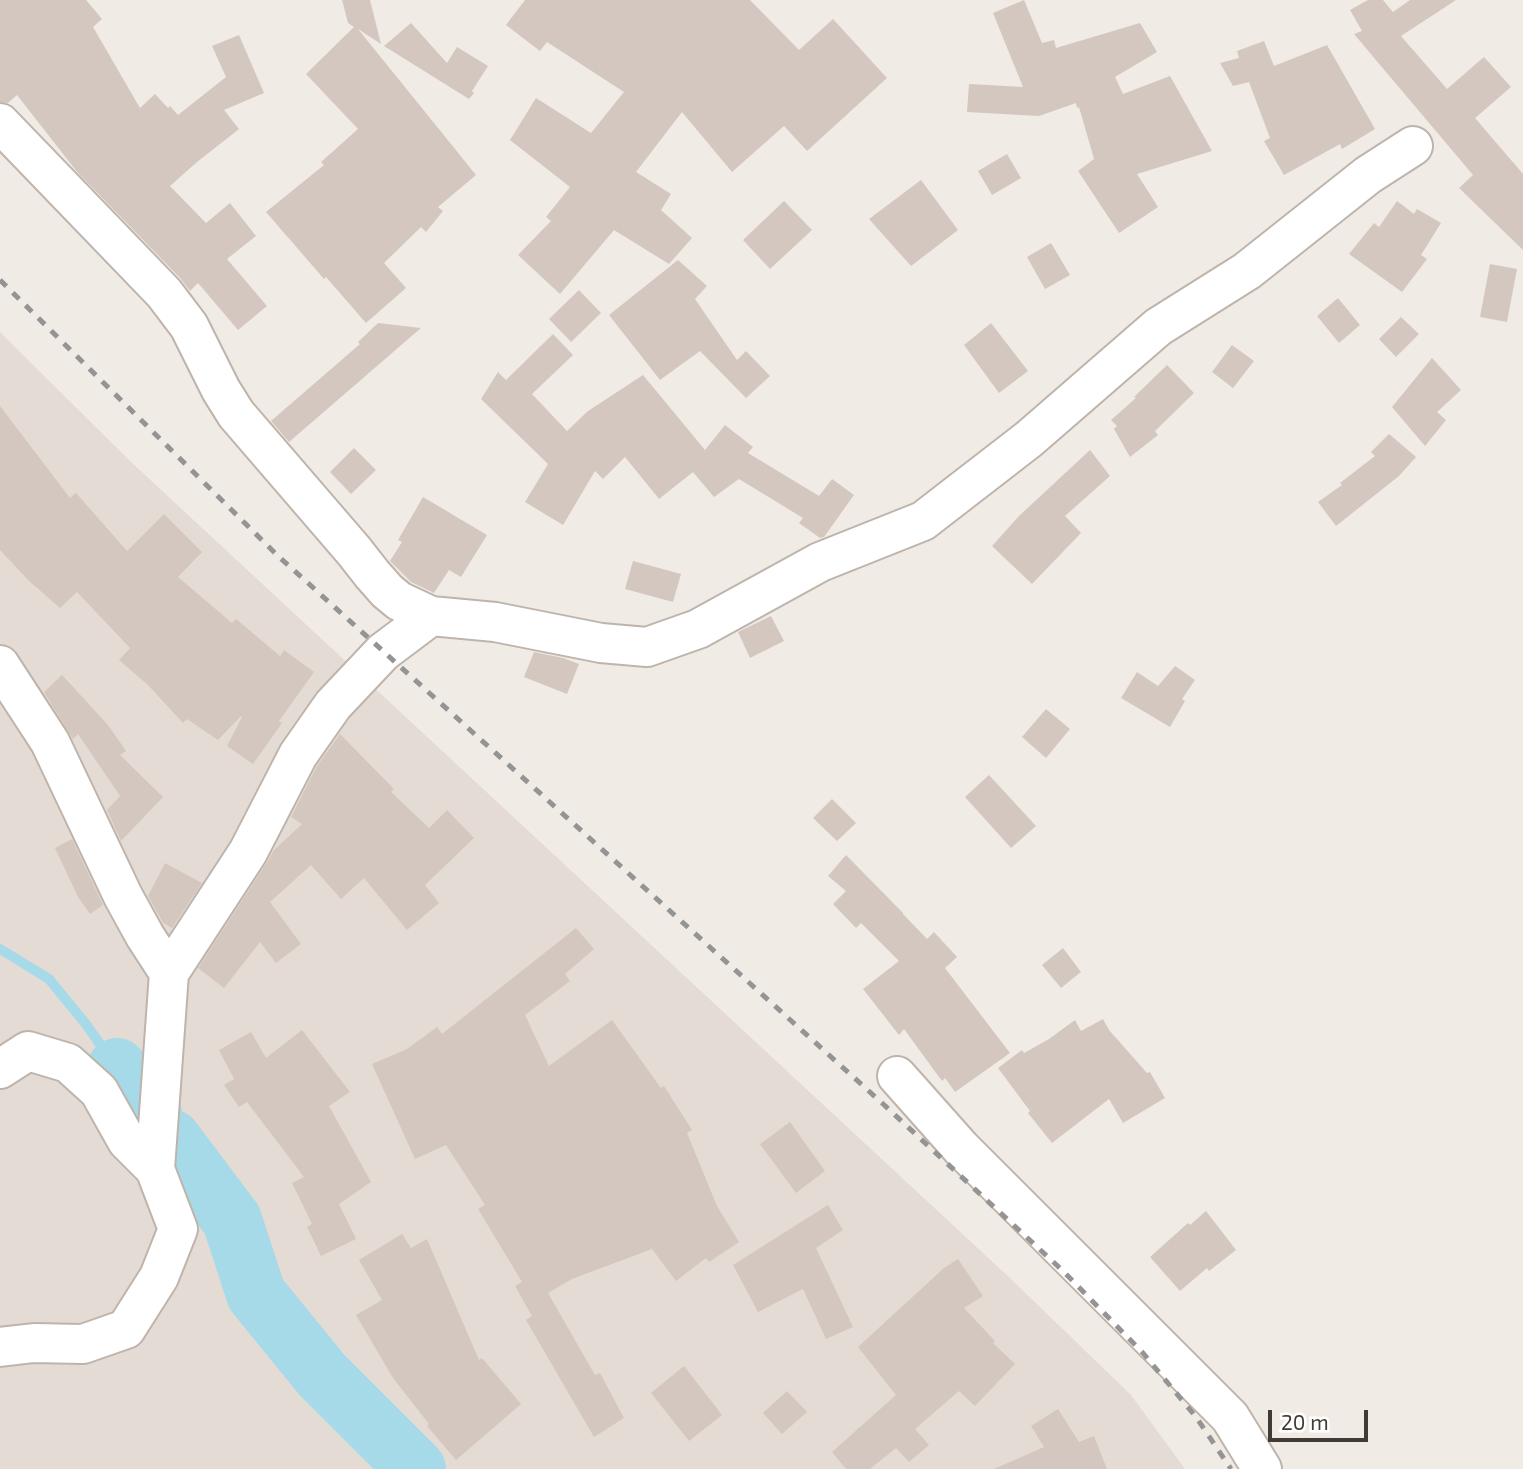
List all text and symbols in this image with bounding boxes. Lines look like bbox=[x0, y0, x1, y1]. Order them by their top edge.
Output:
scale bar bbox=[1271, 1396, 1371, 1440]
text: 20 m bbox=[1281, 1409, 1329, 1434]

